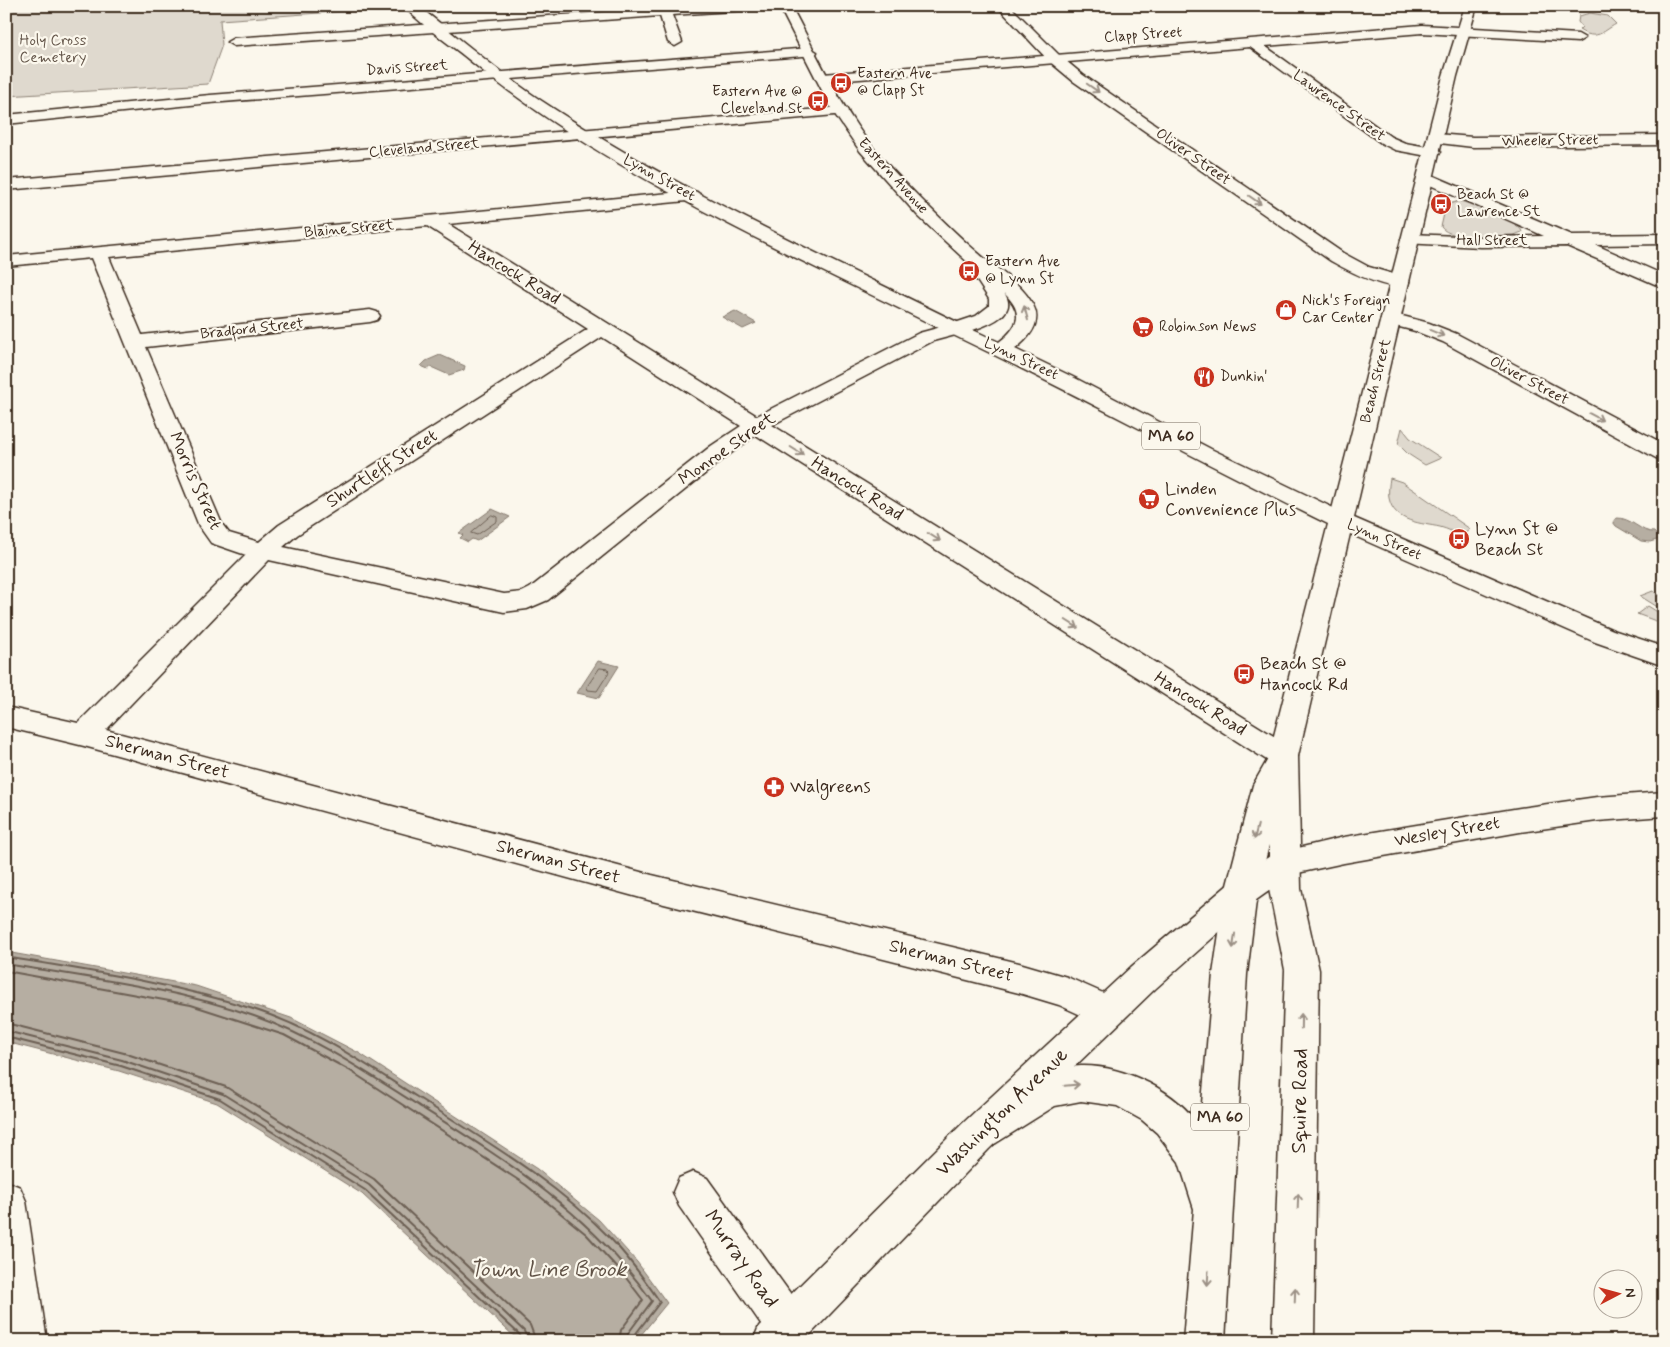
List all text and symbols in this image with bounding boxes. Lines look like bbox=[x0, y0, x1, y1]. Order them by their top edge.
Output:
street label: Clapp Street bbox=[1103, 22, 1183, 48]
park label: Holy Cross Cemetery bbox=[20, 31, 87, 68]
street label: Davis Street bbox=[366, 55, 449, 81]
place label: Eastern Ave @ Clapp St bbox=[857, 64, 932, 101]
street label: Lawrence Street bbox=[1289, 66, 1389, 146]
bus stop icon: Eastern Ave @ Clapp St bbox=[829, 71, 853, 95]
place label: Eastern Ave @ Cleveland St bbox=[712, 82, 802, 119]
one-way arrow bbox=[1086, 83, 1100, 93]
bus stop icon: Eastern Ave @ Cleveland St bbox=[806, 89, 830, 113]
street label: Oliver Street bbox=[1152, 124, 1234, 190]
street label: Wheeler Street bbox=[1501, 130, 1599, 152]
street label: Cleveland Street bbox=[368, 133, 480, 163]
street label: Eastern Avenue bbox=[853, 134, 933, 219]
street label: Lynn Street bbox=[619, 150, 699, 206]
place label: Beach St @ Lawrence St bbox=[1457, 185, 1540, 222]
bus stop icon: Beach St @ Lawrence St bbox=[1429, 192, 1453, 216]
one-way arrow bbox=[1248, 195, 1262, 205]
street label: Blaine Street bbox=[303, 215, 395, 243]
street label: Hall Street bbox=[1456, 231, 1528, 251]
street label: Hancock Road bbox=[463, 235, 565, 311]
place label: Eastern Ave @ Lynn St bbox=[985, 252, 1060, 289]
bus stop icon: Eastern Ave @ Lynn St bbox=[957, 259, 981, 283]
place label: Nick's Foreign Car Center bbox=[1302, 291, 1391, 328]
shop icon: Nick's Foreign Car Center bbox=[1274, 298, 1298, 322]
one-way arrow bbox=[1020, 305, 1030, 321]
street label: Bradford Street bbox=[199, 314, 305, 346]
supermarket icon: Robinson News bbox=[1131, 315, 1155, 339]
place label: Robinson News bbox=[1159, 317, 1257, 337]
one-way arrow bbox=[1429, 329, 1445, 338]
street label: Lynn Street bbox=[981, 333, 1062, 385]
street label: Beach Street bbox=[1356, 337, 1396, 425]
street label: Oliver Street bbox=[1486, 352, 1572, 410]
restaurant icon: Dunkin' bbox=[1192, 365, 1216, 389]
place label: Dunkin' bbox=[1220, 367, 1268, 387]
street label: Monroe Street bbox=[674, 406, 781, 491]
one-way arrow bbox=[1589, 412, 1604, 422]
road number: MA 60 bbox=[1142, 422, 1200, 450]
street label: Shurtleff Street bbox=[322, 424, 442, 514]
street label: Morris Street bbox=[163, 428, 227, 534]
one-way arrow bbox=[790, 445, 804, 456]
street label: Hancock Road bbox=[806, 451, 908, 527]
place label: Linden Convenience Plus bbox=[1165, 477, 1296, 522]
supermarket icon: Linden Convenience Plus bbox=[1137, 487, 1161, 511]
street label: Lynn Street bbox=[1343, 515, 1425, 566]
place label: Lynn St @ Beach St bbox=[1475, 517, 1558, 562]
bus stop icon: Lynn St @ Beach St bbox=[1447, 527, 1471, 551]
one-way arrow bbox=[927, 532, 941, 542]
one-way arrow bbox=[1065, 618, 1079, 629]
place label: Beach St @ Hancock Rd bbox=[1260, 652, 1348, 697]
bus stop icon: Beach St @ Hancock Rd bbox=[1232, 662, 1256, 686]
street label: Hancock Road bbox=[1149, 666, 1251, 742]
street label: Sherman Street bbox=[103, 729, 231, 785]
pharmacy icon: Walgreens bbox=[762, 775, 786, 799]
place label: Walgreens bbox=[790, 775, 871, 800]
street label: Wesley Street bbox=[1392, 811, 1502, 853]
one-way arrow bbox=[1251, 824, 1261, 840]
street label: Sherman Street bbox=[494, 834, 622, 890]
one-way arrow bbox=[1229, 933, 1239, 949]
street label: Sherman Street bbox=[886, 934, 1016, 988]
one-way arrow bbox=[1297, 1014, 1306, 1030]
street label: Washington Avenue bbox=[930, 1041, 1076, 1184]
street label: Squire Road bbox=[1285, 1048, 1315, 1154]
one-way arrow bbox=[1064, 1080, 1080, 1090]
road number: MA 60 bbox=[1191, 1104, 1249, 1130]
one-way arrow bbox=[1293, 1193, 1302, 1209]
street label: Murray Road bbox=[697, 1204, 785, 1314]
water label: Town Line Brook bbox=[470, 1256, 628, 1284]
one-way arrow bbox=[1203, 1269, 1213, 1285]
north arrow bbox=[1592, 1270, 1642, 1320]
text: N bbox=[1620, 1287, 1639, 1298]
one-way arrow bbox=[1290, 1288, 1299, 1304]

